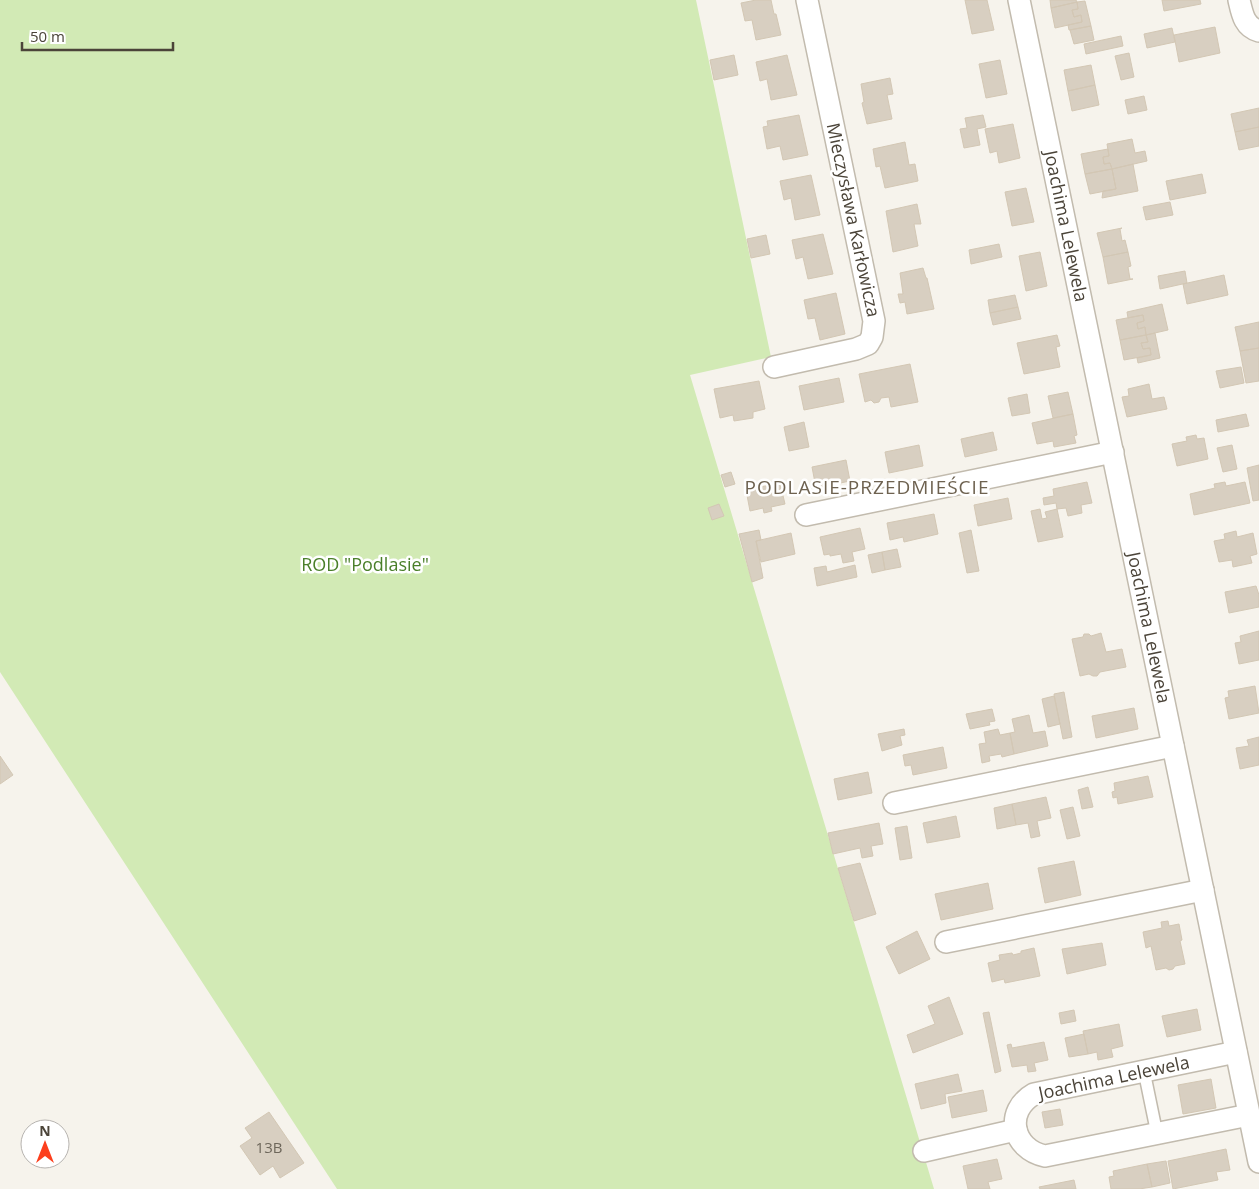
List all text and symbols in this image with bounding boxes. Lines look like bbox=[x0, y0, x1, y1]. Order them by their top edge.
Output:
scale bar bbox=[22, 20, 174, 52]
text: 50 m bbox=[30, 26, 65, 46]
street label: Mieczysława Karłowicza bbox=[822, 120, 886, 319]
street label: Joachima Lelewela bbox=[1039, 146, 1094, 304]
district label: PODLASIE-PRZEDMIEŚCIE bbox=[745, 474, 989, 500]
street label: Joachima Lelewela bbox=[1122, 548, 1177, 705]
park label: ROD "Podlasie" bbox=[301, 552, 429, 576]
street label: Joachima Lelewela bbox=[1034, 1049, 1192, 1105]
north arrow bbox=[20, 1119, 70, 1169]
text: N bbox=[39, 1121, 51, 1140]
house number: 13B bbox=[256, 1137, 282, 1157]

